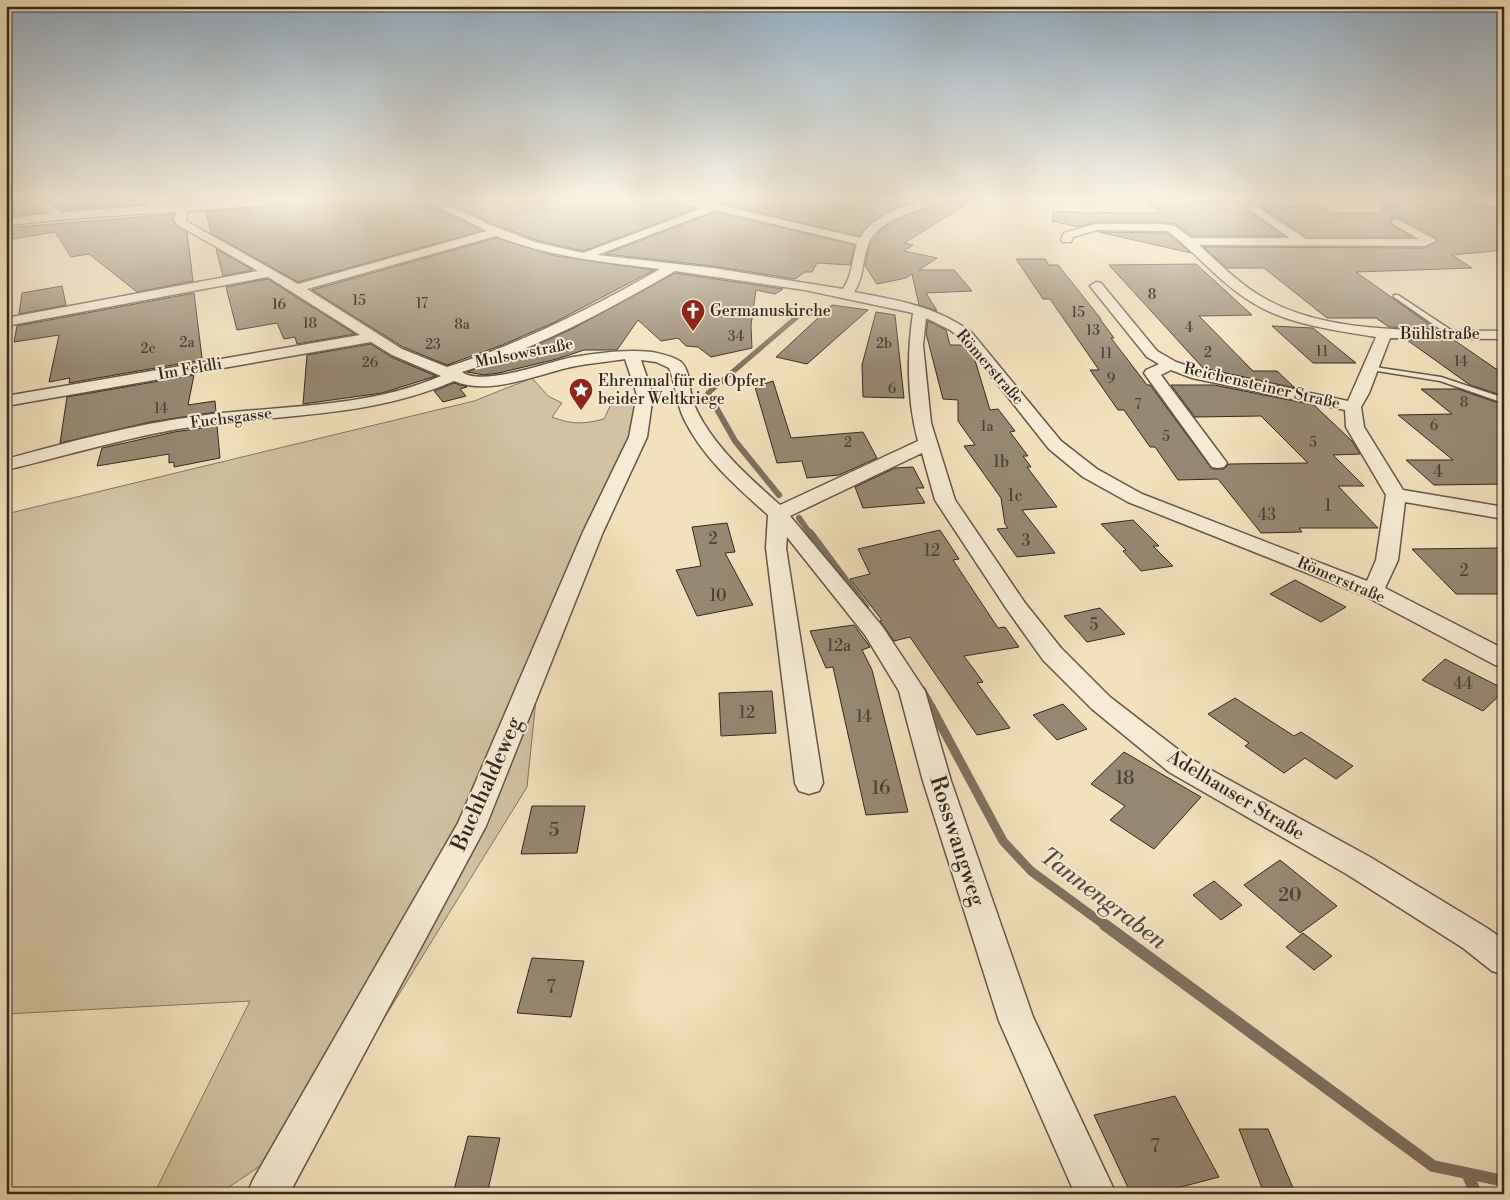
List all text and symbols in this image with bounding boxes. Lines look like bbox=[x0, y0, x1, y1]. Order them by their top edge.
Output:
house number: 8 bbox=[1148, 286, 1156, 304]
house number: 15 bbox=[352, 292, 366, 310]
house number: 17 bbox=[416, 295, 428, 313]
house number: 16 bbox=[272, 296, 287, 314]
church icon: Germanuskirche bbox=[680, 298, 706, 332]
place label: Germanuskirche bbox=[710, 301, 831, 321]
house number: 15 bbox=[1071, 304, 1085, 322]
house number: 18 bbox=[303, 315, 317, 333]
house number: 8a bbox=[454, 316, 471, 334]
house number: 4 bbox=[1185, 319, 1193, 337]
house number: 13 bbox=[1086, 322, 1100, 340]
street label: Bühlstraße bbox=[1399, 324, 1480, 344]
street label: Römerstraße bbox=[952, 325, 1028, 409]
house number: 34 bbox=[728, 328, 744, 346]
house number: 2a bbox=[179, 334, 195, 352]
street label: Mulsowstraße bbox=[473, 334, 575, 372]
house number: 2b bbox=[876, 335, 892, 353]
house number: 23 bbox=[425, 336, 441, 354]
house number: 2c bbox=[140, 340, 156, 358]
house number: 11 bbox=[1316, 343, 1328, 361]
house number: 2 bbox=[1204, 344, 1212, 362]
house number: 11 bbox=[1100, 345, 1112, 363]
house number: 14 bbox=[1454, 353, 1468, 371]
street label: Im Feldli bbox=[156, 354, 224, 384]
house number: 26 bbox=[362, 354, 379, 372]
street label: Reichensteiner Straße bbox=[1182, 358, 1342, 414]
house number: 9 bbox=[1107, 370, 1115, 388]
place label: Ehrenmal für die Opfer beider Weltkriege bbox=[598, 371, 766, 409]
place icon: Ehrenmal für die Opfer beider Weltkriege bbox=[568, 377, 594, 411]
house number: 6 bbox=[888, 380, 897, 398]
house number: 8 bbox=[1460, 394, 1468, 412]
house number: 7 bbox=[1134, 396, 1142, 414]
house number: 14 bbox=[154, 400, 168, 418]
street label: Fuchsgasse bbox=[189, 403, 273, 433]
house number: 6 bbox=[1430, 417, 1439, 435]
house number: 1a bbox=[980, 418, 994, 436]
house number: 5 bbox=[1162, 428, 1170, 446]
house number: 2 bbox=[844, 434, 852, 452]
house number: 5 bbox=[1309, 434, 1317, 452]
house number: 1b bbox=[993, 452, 1009, 472]
house number: 4 bbox=[1433, 462, 1443, 482]
house number: 1c bbox=[1008, 486, 1022, 506]
house number: 1 bbox=[1325, 496, 1332, 516]
house number: 43 bbox=[1258, 505, 1276, 525]
house number: 2 bbox=[708, 529, 718, 549]
house number: 3 bbox=[1022, 531, 1031, 551]
house number: 12 bbox=[924, 541, 940, 561]
street label: Römerstraße bbox=[1294, 552, 1388, 608]
house number: 2 bbox=[1459, 561, 1469, 581]
house number: 10 bbox=[710, 586, 727, 606]
house number: 5 bbox=[1090, 615, 1099, 635]
house number: 12a bbox=[827, 636, 852, 656]
house number: 44 bbox=[1453, 674, 1473, 694]
house number: 12 bbox=[739, 703, 755, 723]
house number: 14 bbox=[856, 707, 872, 727]
street label: Buchhaldeweg bbox=[445, 712, 529, 856]
street label: Adelhauser Straße bbox=[1162, 744, 1309, 846]
house number: 18 bbox=[1115, 766, 1135, 790]
street label: Rosswangweg bbox=[923, 772, 991, 910]
house number: 16 bbox=[871, 776, 891, 800]
house number: 5 bbox=[549, 818, 559, 842]
water label: Tannengraben bbox=[1034, 841, 1173, 957]
house number: 20 bbox=[1278, 883, 1302, 907]
house number: 7 bbox=[546, 975, 556, 999]
house number: 7 bbox=[1150, 1134, 1160, 1158]

